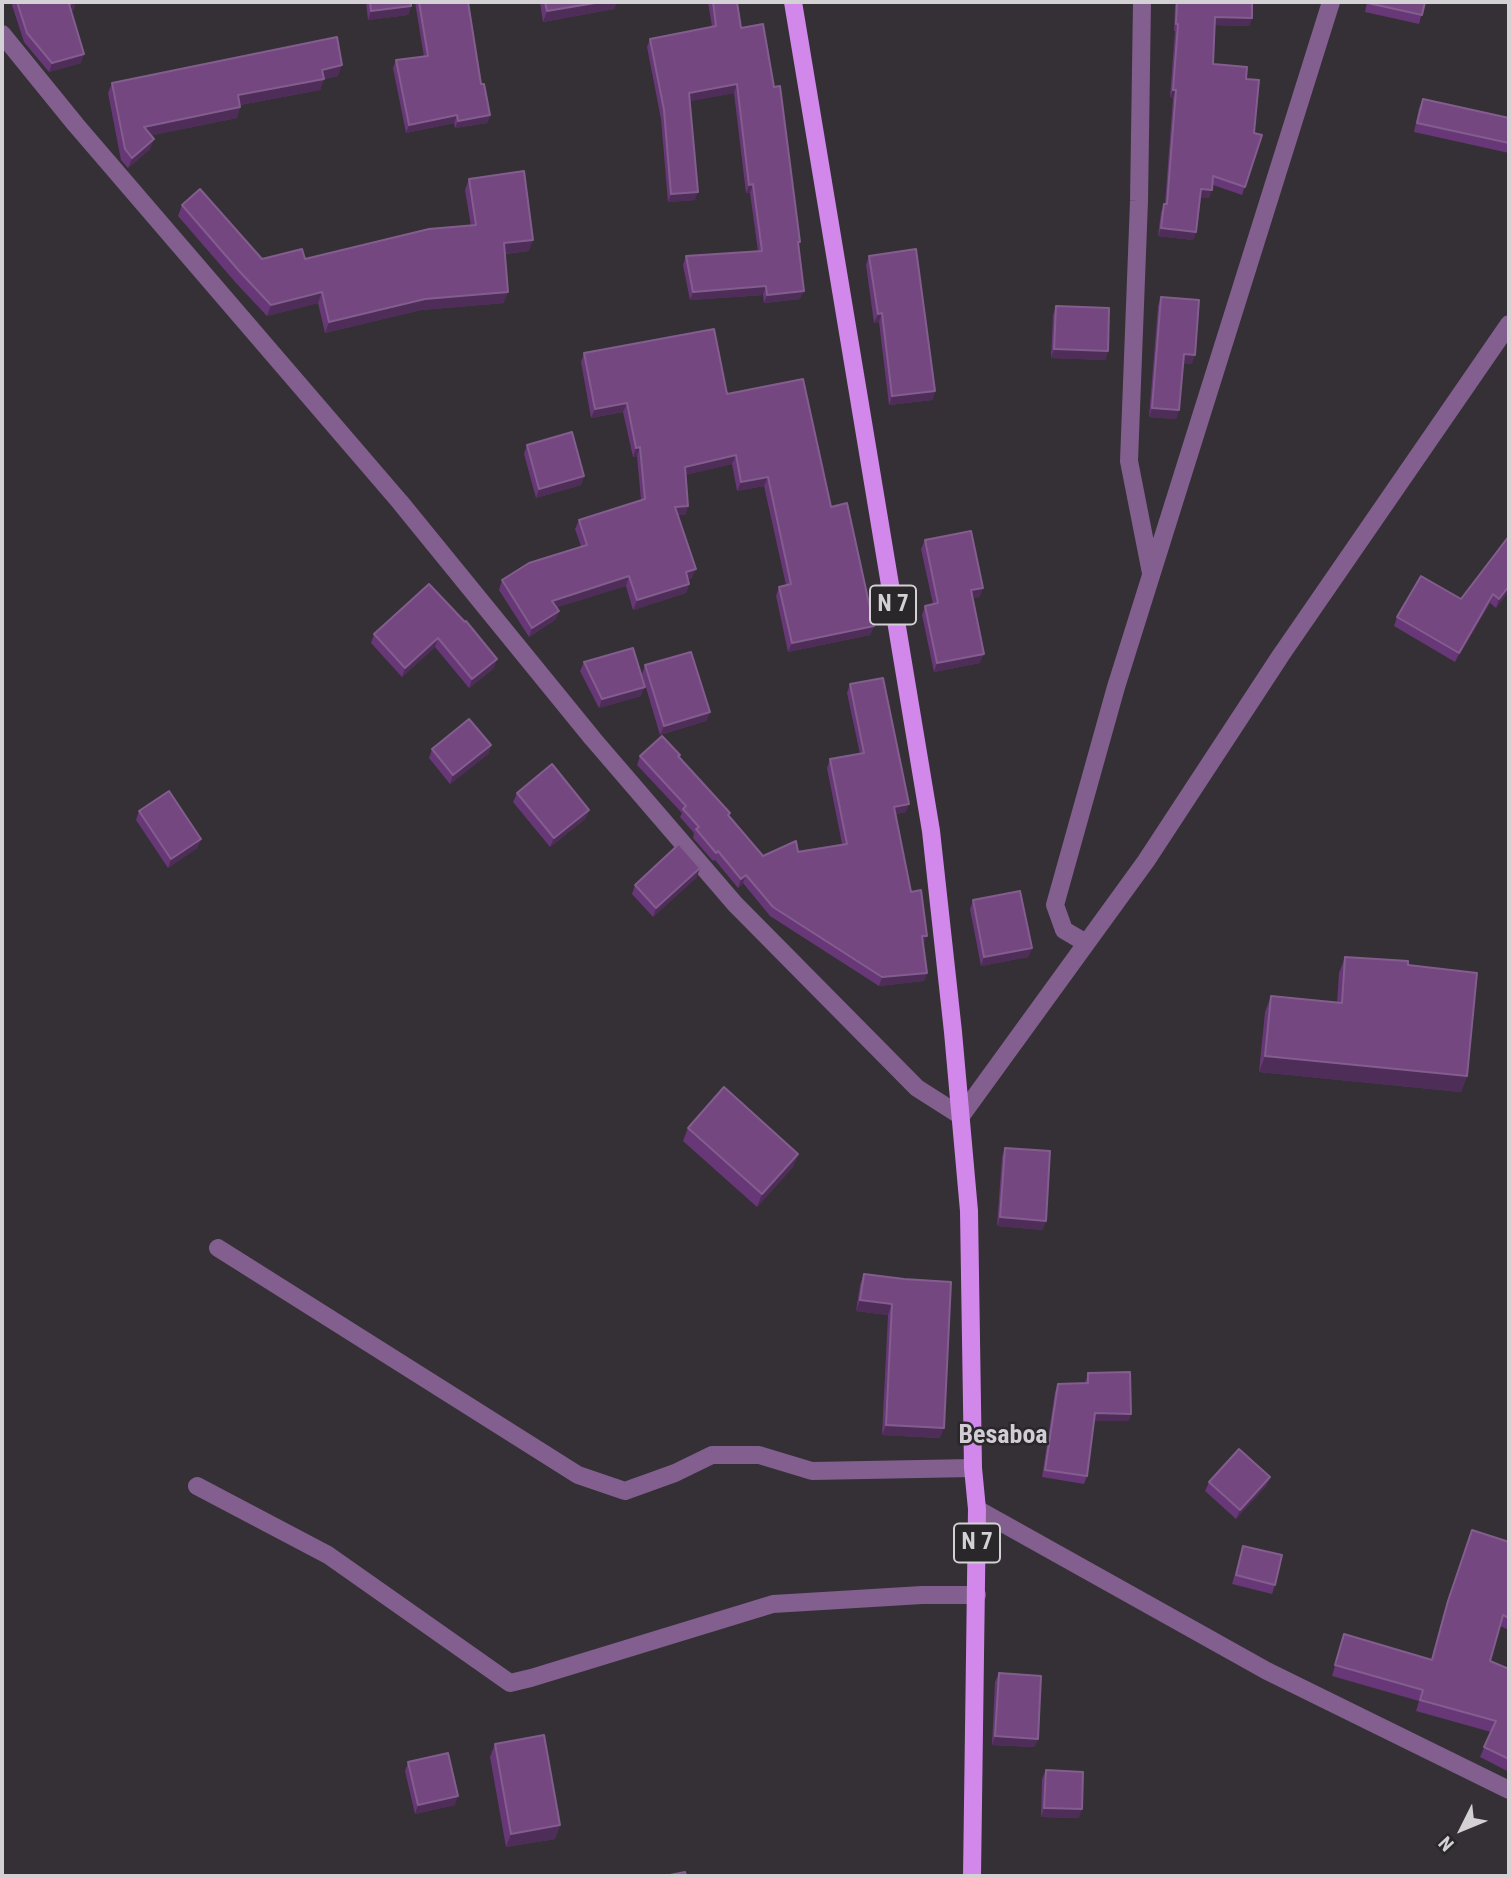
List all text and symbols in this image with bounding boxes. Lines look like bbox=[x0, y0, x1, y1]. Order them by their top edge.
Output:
road number: N 7 bbox=[870, 586, 916, 624]
district label: Besaboa bbox=[958, 1420, 1048, 1452]
road number: N 7 bbox=[954, 1524, 1000, 1562]
north arrow bbox=[1427, 1794, 1497, 1864]
text: N bbox=[1434, 1832, 1459, 1856]

